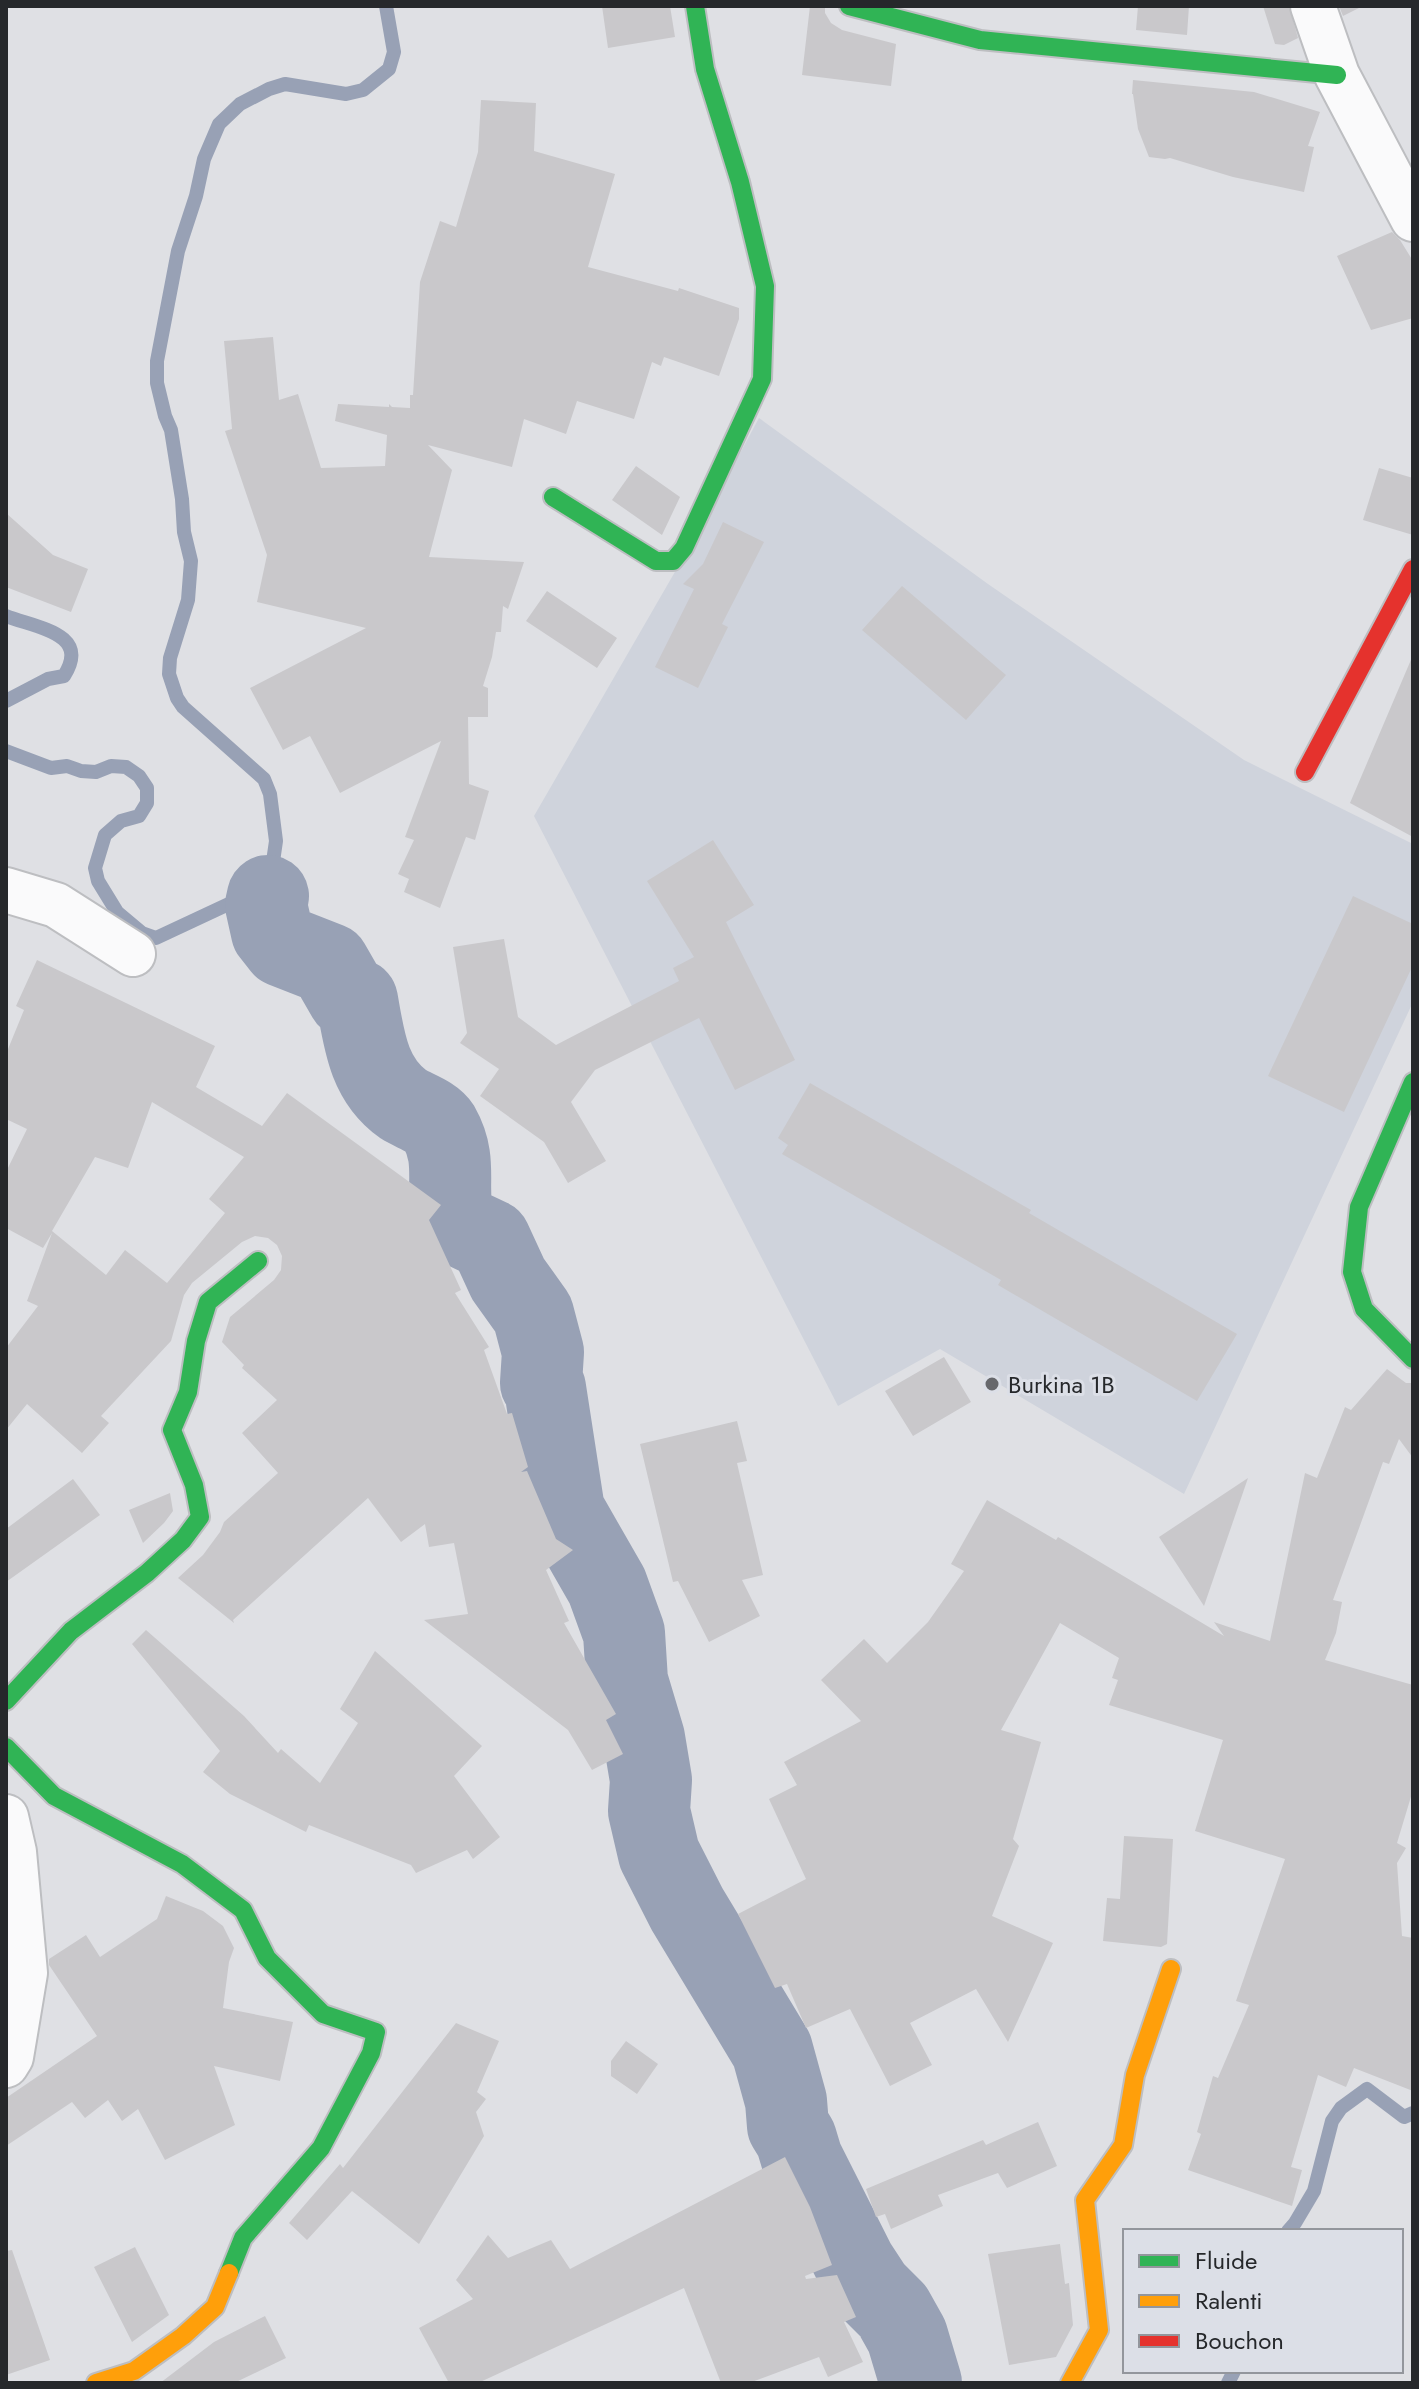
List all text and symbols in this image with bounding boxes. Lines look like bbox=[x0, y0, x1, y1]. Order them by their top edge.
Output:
place label: Burkina 1B bbox=[1008, 1367, 1115, 1402]
marker: Burkina 1B bbox=[983, 1375, 1001, 1393]
legend bbox=[1123, 2229, 1403, 2373]
text: Fluide bbox=[1195, 2243, 1257, 2278]
text: Ralenti bbox=[1195, 2283, 1262, 2318]
text: Bouchon bbox=[1195, 2323, 1284, 2358]

